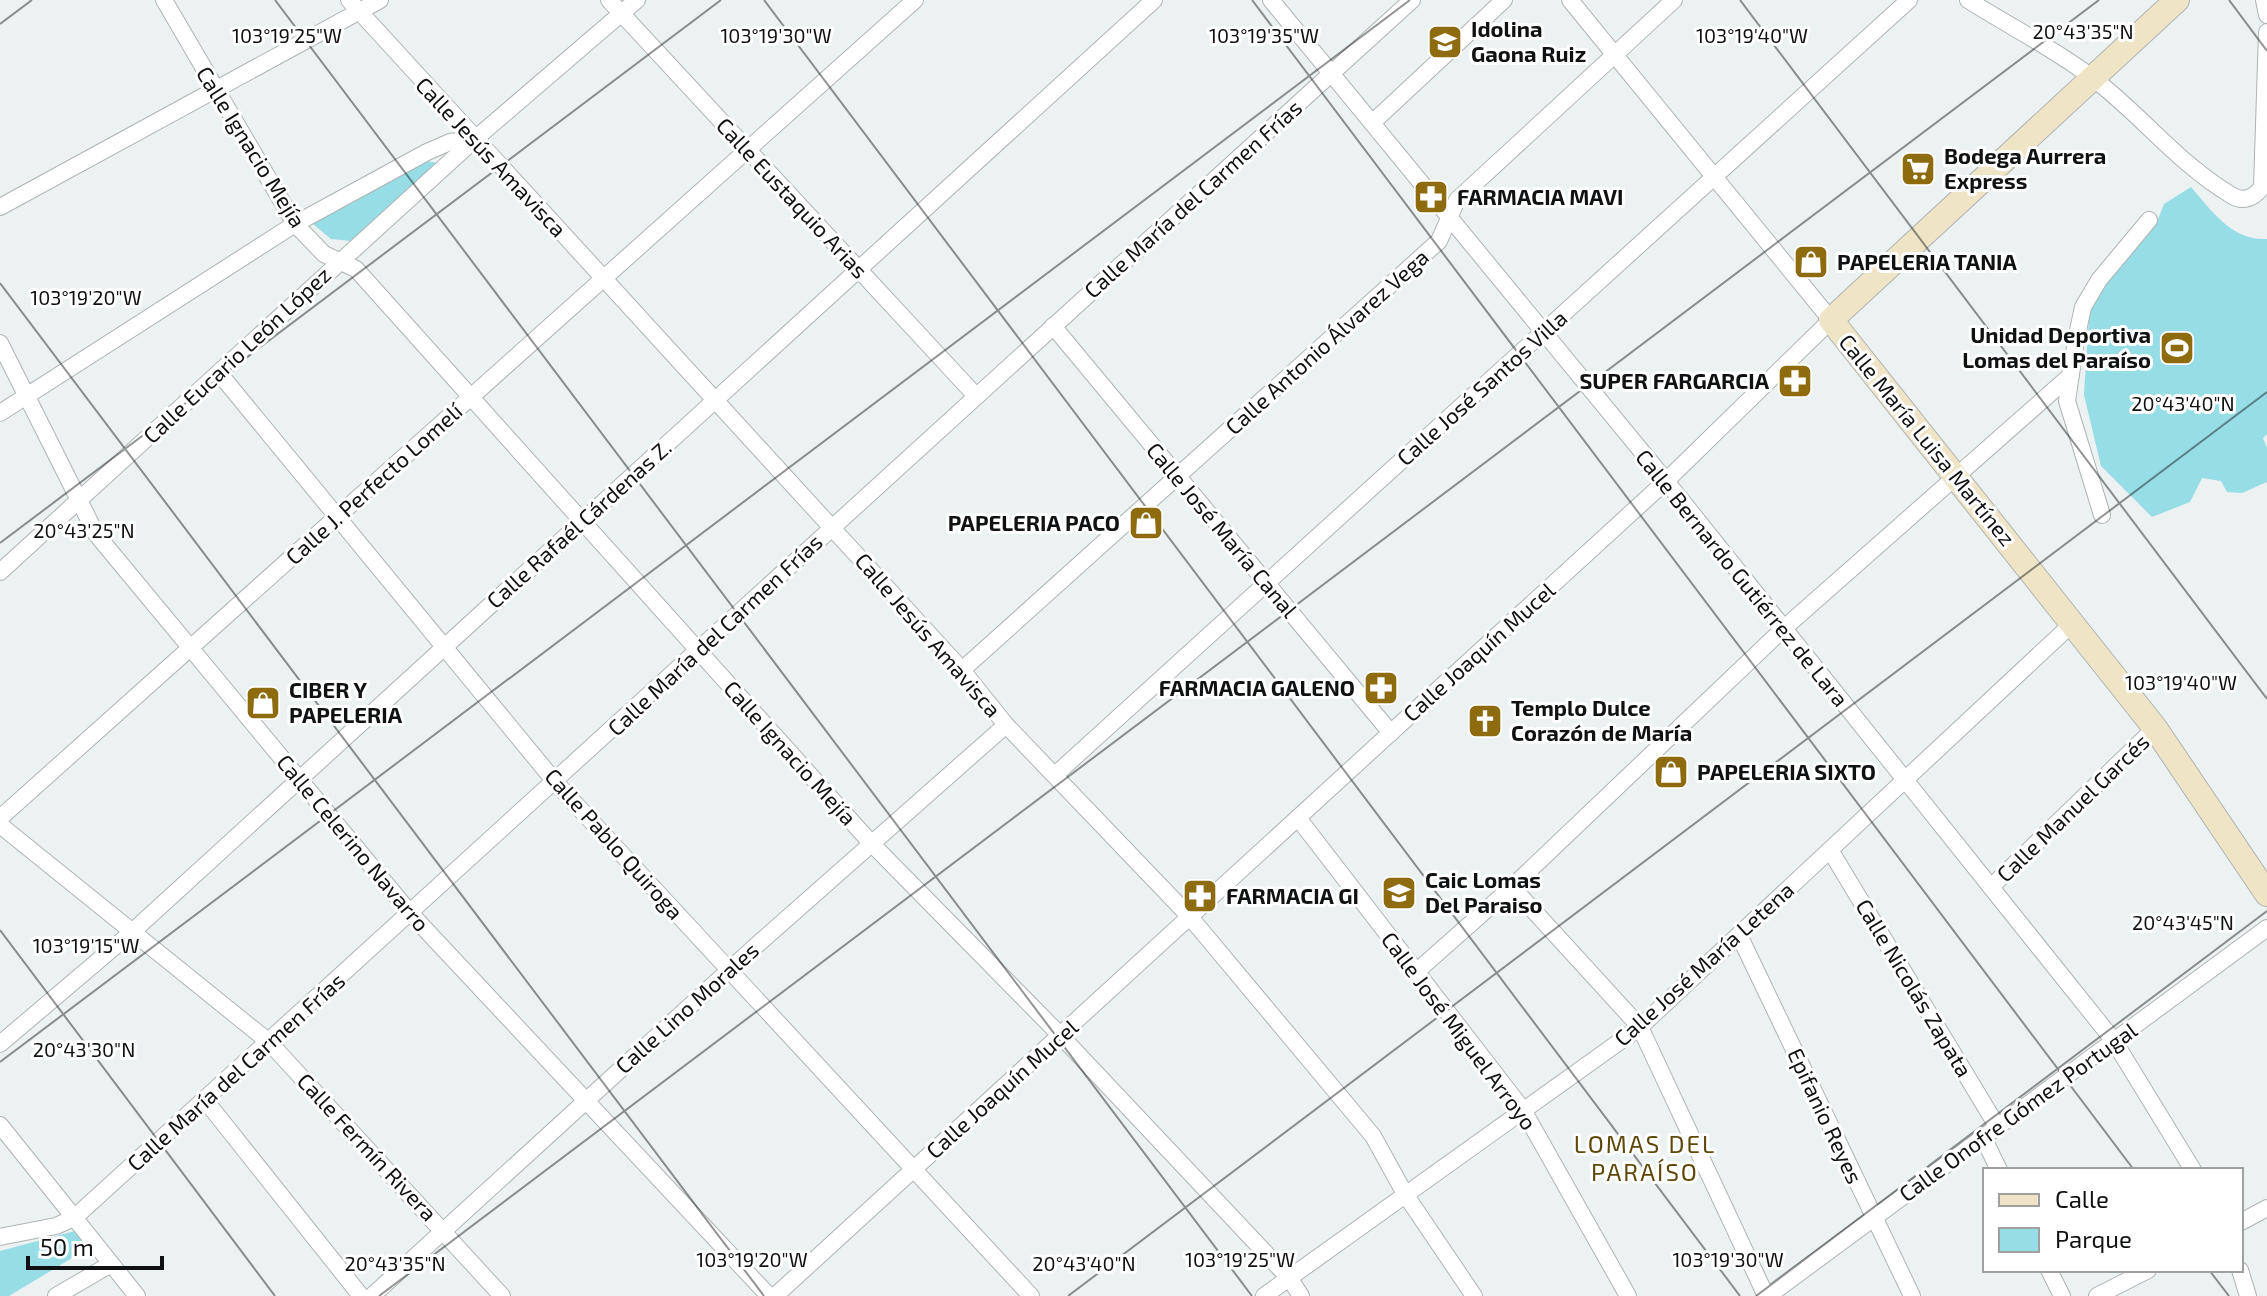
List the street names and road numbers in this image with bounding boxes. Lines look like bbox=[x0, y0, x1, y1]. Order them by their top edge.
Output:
street label: Calle Ignacio Mejía bbox=[191, 61, 312, 232]
street label: Calle Jesús Amavisca bbox=[411, 71, 572, 242]
street label: Calle María del Carmen Frías bbox=[1078, 94, 1306, 303]
street label: Calle Eustaquio Arias bbox=[712, 112, 874, 283]
street label: Calle Antonio Álvarez Vega bbox=[1219, 243, 1433, 439]
street label: Calle Eucario León López bbox=[137, 261, 335, 448]
street label: Calle José Santos Villa bbox=[1391, 304, 1572, 470]
street label: Calle María Luisa Martínez bbox=[1834, 328, 2021, 550]
street label: Calle J. Perfecto Lomelí bbox=[280, 396, 468, 569]
street label: Calle Rafaél Cárdenas Z. bbox=[481, 434, 676, 613]
street label: Calle José María Canal bbox=[1142, 437, 1304, 623]
street label: Calle Bernardo Gutiérrez de Lara bbox=[1631, 444, 1855, 711]
street label: Calle María del Carmen Frías bbox=[602, 528, 827, 740]
street label: Calle Jesús Amavisca bbox=[850, 547, 1007, 722]
street label: Calle Joaquín Mucel bbox=[1397, 576, 1560, 726]
street label: Calle Ignacio Mejía bbox=[718, 675, 862, 830]
street label: Calle Manuel Garcés bbox=[1991, 728, 2154, 887]
street label: Calle Celerino Navarro bbox=[272, 749, 435, 936]
street label: Calle Pablo Quiroga bbox=[539, 763, 689, 925]
street label: Calle José María Letena bbox=[1608, 876, 1798, 1051]
street label: Calle Nicolás Zapata bbox=[1851, 894, 1978, 1081]
street label: Calle José Miguel Arroyo bbox=[1377, 926, 1543, 1134]
street label: Calle Lino Morales bbox=[609, 936, 763, 1078]
street label: Calle María del Carmen Frías bbox=[121, 967, 349, 1176]
street label: Calle Joaquín Mucel bbox=[920, 1013, 1083, 1163]
street label: Calle Onofre Gómez Portugal bbox=[1894, 1017, 2142, 1207]
street label: Epifanio Reyes bbox=[1783, 1044, 1869, 1187]
street label: Calle Fermín Rivera bbox=[293, 1067, 443, 1225]

